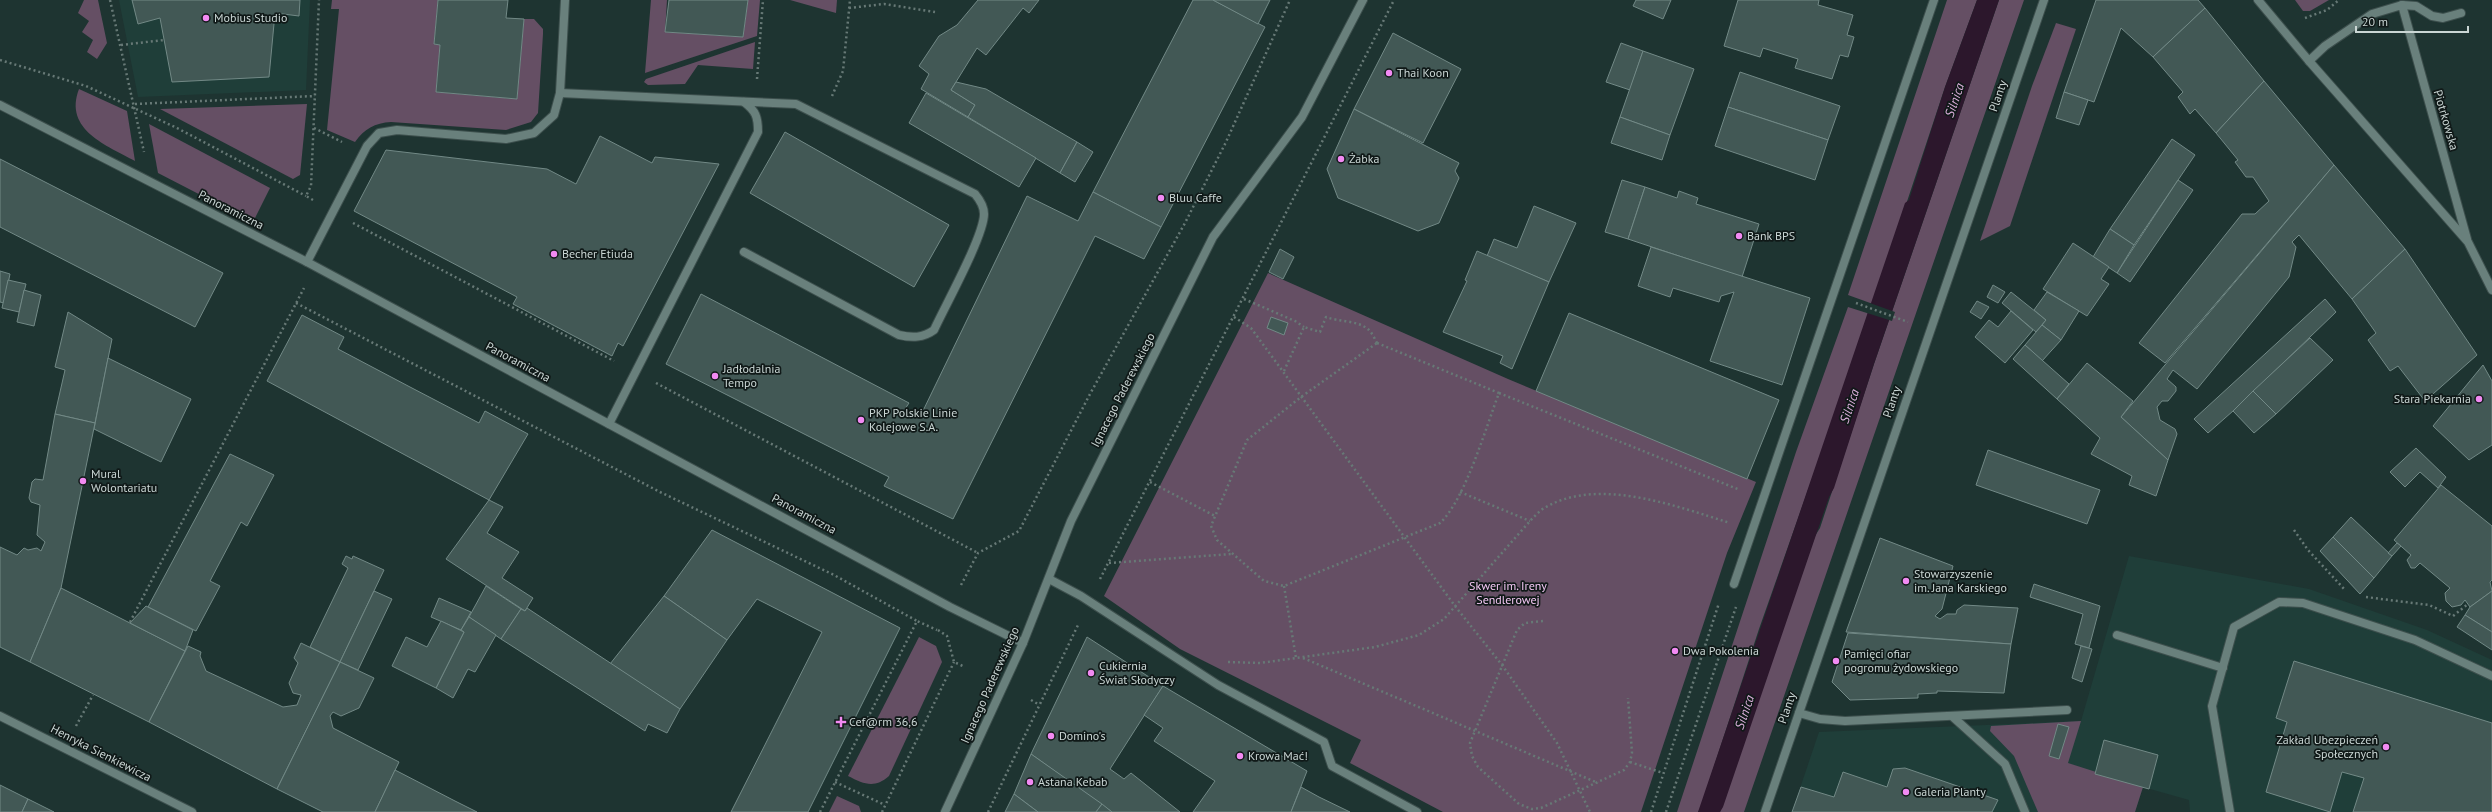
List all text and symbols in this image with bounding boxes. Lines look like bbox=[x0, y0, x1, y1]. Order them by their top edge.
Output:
scale bar bbox=[2356, 8, 2468, 34]
place label: Mobius Studio bbox=[214, 10, 287, 25]
marker: Mobius Studio bbox=[201, 13, 211, 23]
text: 20 m bbox=[2362, 14, 2388, 29]
place label: Thai Koon bbox=[1397, 65, 1449, 80]
marker: Thai Koon bbox=[1384, 68, 1394, 78]
street label: Planty bbox=[1985, 78, 2010, 114]
water label: Silnica bbox=[1941, 80, 1968, 119]
street label: Piotrkowska bbox=[2431, 88, 2462, 152]
place label: Żabka bbox=[1349, 151, 1379, 166]
marker: Żabka bbox=[1336, 154, 1346, 164]
street label: Panoramiczna bbox=[196, 187, 266, 232]
place label: Bluu Caffe bbox=[1169, 190, 1222, 205]
marker: Bluu Caffe bbox=[1156, 193, 1166, 203]
place label: Bank BPS bbox=[1747, 228, 1795, 243]
marker: Bank BPS bbox=[1734, 231, 1744, 241]
place label: Becher Etiuda bbox=[562, 246, 633, 261]
marker: Becher Etiuda bbox=[549, 249, 559, 259]
street label: Ignacego Paderewskiego bbox=[1087, 330, 1158, 449]
street label: Panoramiczna bbox=[483, 338, 553, 385]
place label: Jadłodalnia Tempo bbox=[722, 361, 781, 390]
marker: Jadłodalnia Tempo bbox=[710, 371, 720, 381]
street label: Planty bbox=[1879, 384, 1904, 420]
water label: Silnica bbox=[1836, 386, 1863, 425]
place label: Stara Piekarnia bbox=[2394, 391, 2471, 406]
marker: Stara Piekarnia bbox=[2474, 394, 2484, 404]
place label: PKP Polskie Linie Kolejowe S.A. bbox=[869, 405, 957, 434]
marker: PKP Polskie Linie Kolejowe S.A. bbox=[856, 415, 866, 425]
place label: Mural Wolontariatu bbox=[91, 466, 157, 495]
marker: Mural Wolontariatu bbox=[78, 476, 88, 486]
street label: Panoramiczna bbox=[769, 490, 839, 537]
place label: Stowarzyszenie im. Jana Karskiego bbox=[1914, 566, 2007, 595]
marker: Stowarzyszenie im. Jana Karskiego bbox=[1901, 576, 1911, 586]
park label: Skwer im. Ireny Sendlerowej bbox=[1469, 578, 1547, 607]
street label: Ignacego Paderewskiego bbox=[957, 624, 1022, 745]
place label: Dwa Pokolenia bbox=[1683, 643, 1759, 658]
marker: Dwa Pokolenia bbox=[1670, 646, 1680, 656]
place label: Pamięci ofiar pogromu żydowskiego bbox=[1844, 646, 1958, 675]
marker: Pamięci ofiar pogromu żydowskiego bbox=[1831, 656, 1841, 666]
place label: Cukiernia Świat Słodyczy bbox=[1099, 658, 1175, 687]
marker: Cukiernia Świat Słodyczy bbox=[1086, 668, 1096, 678]
street label: Planty bbox=[1774, 690, 1799, 726]
water label: Silnica bbox=[1731, 692, 1758, 731]
place label: Cef@rm 36,6 bbox=[849, 714, 917, 729]
marker: Cef@rm 36,6 bbox=[836, 717, 846, 727]
street label: Henryka Sienkiewicza bbox=[48, 721, 154, 784]
place label: Domino's bbox=[1059, 728, 1106, 743]
marker: Domino's bbox=[1046, 731, 1056, 741]
place label: Zakład Ubezpieczeń Społecznych bbox=[2277, 732, 2378, 761]
marker: Zakład Ubezpieczeń Społecznych bbox=[2381, 742, 2391, 752]
place label: Krowa Mać! bbox=[1248, 748, 1308, 763]
marker: Krowa Mać! bbox=[1235, 751, 1245, 761]
place label: Astana Kebab bbox=[1038, 774, 1108, 789]
marker: Astana Kebab bbox=[1025, 777, 1035, 787]
place label: Galeria Planty bbox=[1914, 784, 1986, 799]
marker: Galeria Planty bbox=[1901, 787, 1911, 797]

